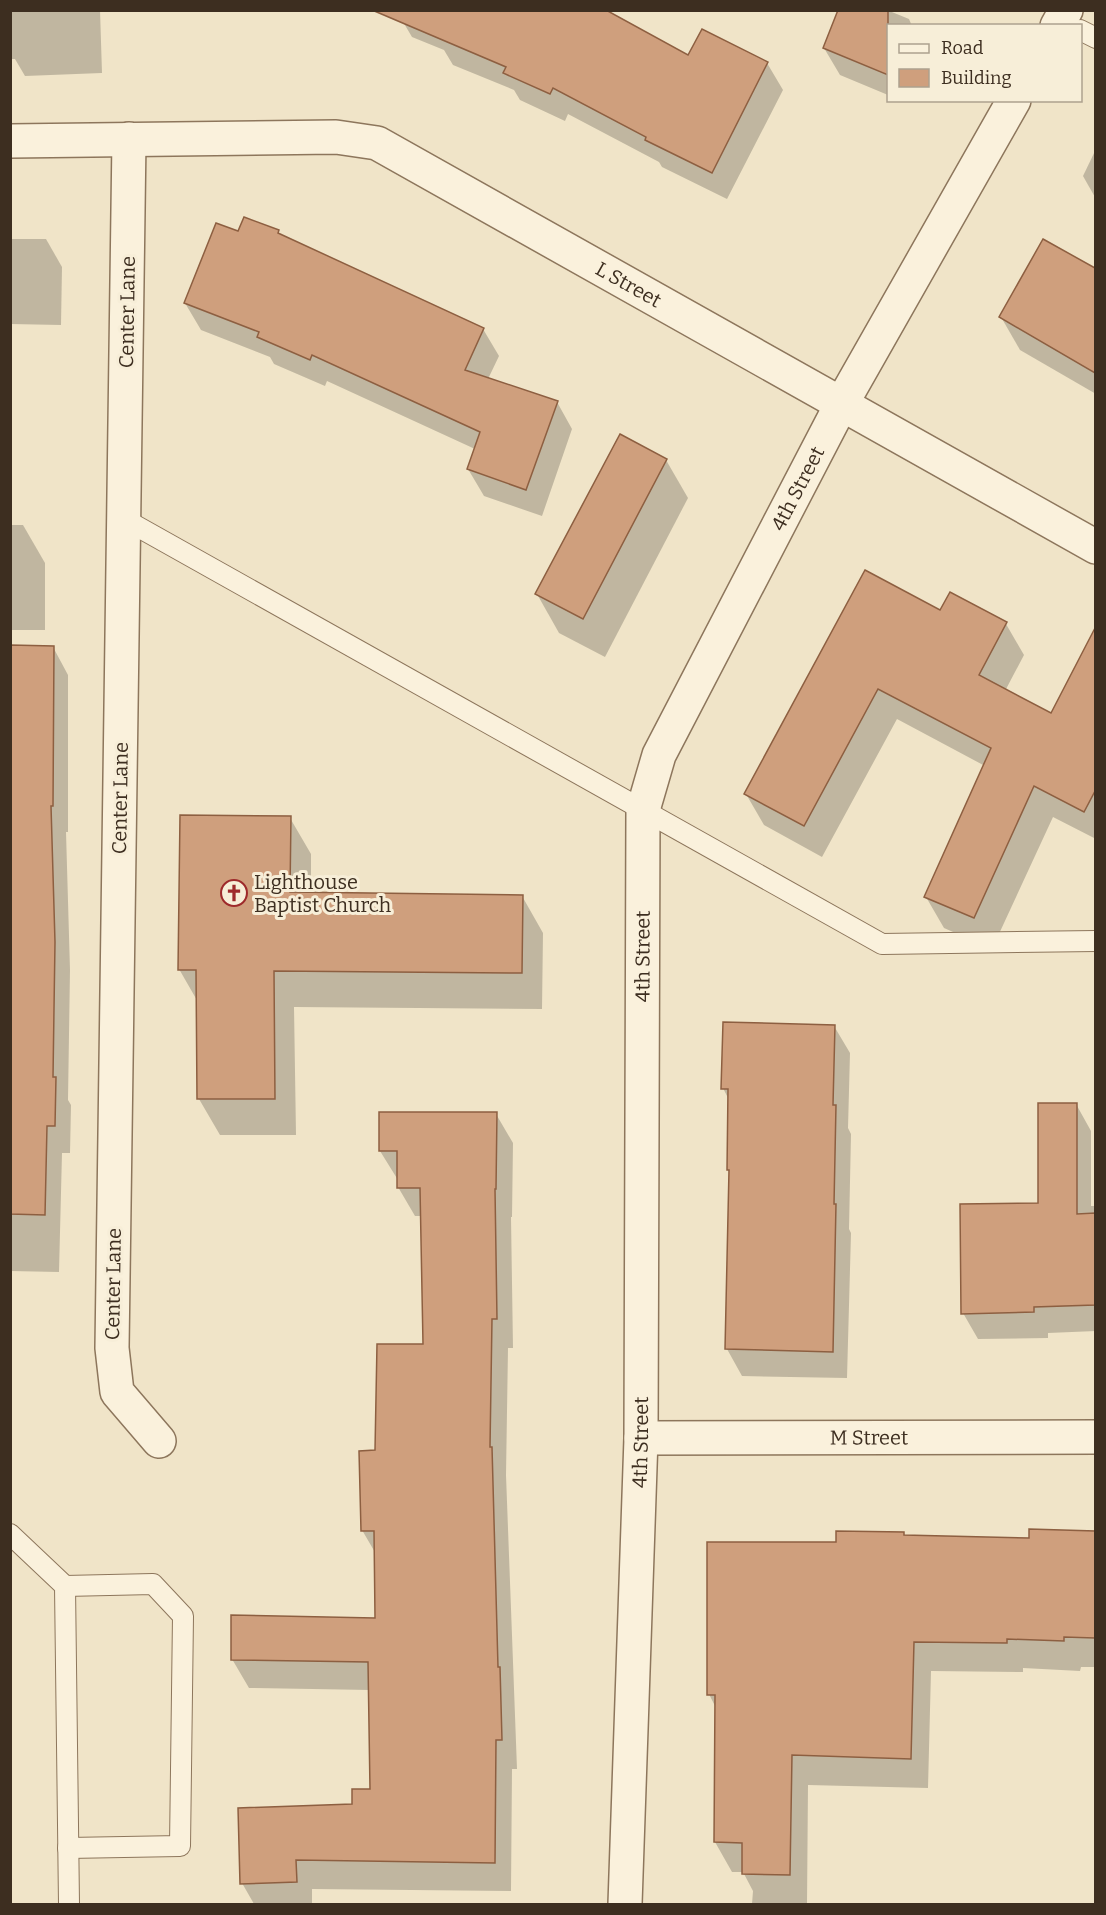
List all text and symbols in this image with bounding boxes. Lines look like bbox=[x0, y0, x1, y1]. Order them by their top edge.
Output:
legend bbox=[887, 24, 1082, 102]
text: Road bbox=[941, 37, 984, 59]
text: Building bbox=[941, 67, 1012, 89]
street label: Center Lane bbox=[114, 256, 140, 368]
street label: L Street bbox=[591, 256, 666, 312]
street label: 4th Street bbox=[766, 442, 829, 535]
street label: Center Lane bbox=[107, 742, 133, 854]
place label: Lighthouse Baptist Church bbox=[254, 870, 392, 917]
church icon: Lighthouse Baptist Church bbox=[219, 878, 249, 908]
street label: 4th Street bbox=[630, 910, 655, 1002]
street label: Center Lane bbox=[100, 1228, 126, 1340]
street label: 4th Street bbox=[627, 1396, 653, 1489]
street label: M Street bbox=[830, 1425, 908, 1450]

